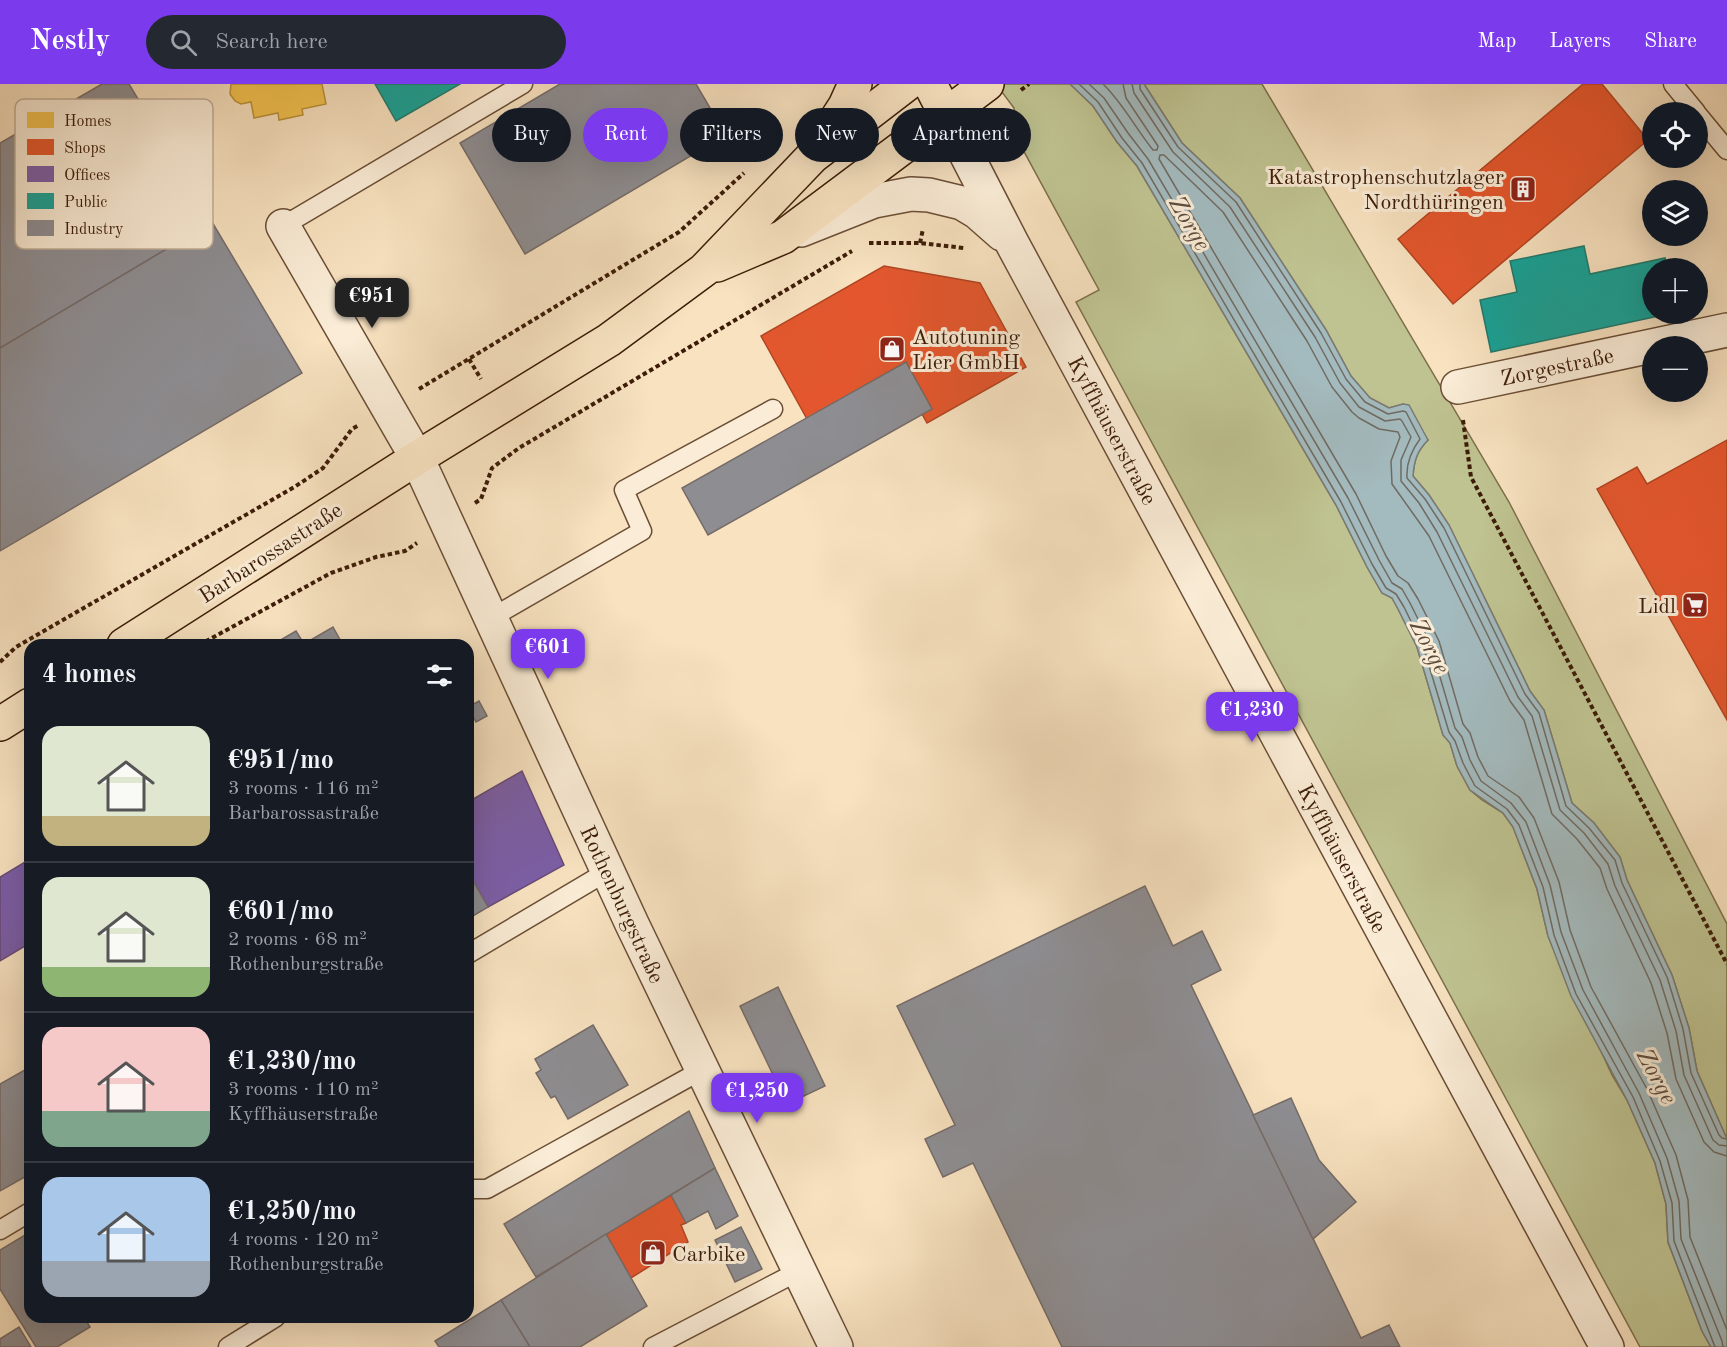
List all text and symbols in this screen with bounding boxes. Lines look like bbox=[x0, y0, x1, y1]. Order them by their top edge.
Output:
search box bbox=[146, 15, 566, 69]
icon: search bbox=[167, 26, 200, 59]
text: Nestly bbox=[30, 28, 110, 56]
text: Search here bbox=[215, 31, 328, 53]
text: Map bbox=[1477, 31, 1516, 52]
text: Layers bbox=[1549, 31, 1611, 52]
text: Share bbox=[1644, 31, 1697, 52]
legend bbox=[15, 99, 213, 249]
map controls bbox=[1642, 102, 1708, 402]
button: locate bbox=[1642, 102, 1708, 168]
chip: Buy bbox=[492, 108, 571, 162]
chip: Rent bbox=[583, 108, 668, 162]
chip: Filters bbox=[680, 108, 783, 162]
chip: New bbox=[795, 108, 879, 162]
chip: Apartment bbox=[891, 108, 1031, 162]
text: Homes bbox=[64, 114, 112, 130]
text: Shops bbox=[64, 141, 106, 157]
place label: Katastrophenschutzlager Nordthüringen bbox=[1267, 167, 1504, 214]
text: Offices bbox=[64, 168, 110, 184]
building icon: Katastrophenschutzlager Nordthüringen bbox=[1508, 174, 1538, 204]
button: layers bbox=[1642, 180, 1708, 246]
water label: Zorge bbox=[1163, 192, 1214, 256]
text: Public bbox=[64, 195, 107, 211]
text: Industry bbox=[64, 222, 124, 238]
button: + bbox=[1642, 258, 1708, 324]
pin: €951 bbox=[336, 278, 408, 329]
text: €951 bbox=[349, 287, 395, 307]
place label: Autotuning Lier GmbH bbox=[912, 327, 1020, 374]
shop icon: Autotuning Lier GmbH bbox=[877, 334, 907, 364]
button: − bbox=[1642, 336, 1708, 402]
street label: Zorgestraße bbox=[1499, 345, 1616, 391]
street label: Kyffhäuserstraße bbox=[1063, 353, 1160, 509]
street label: Barbarossastraße bbox=[196, 499, 347, 608]
supermarket icon: Lidl bbox=[1680, 590, 1710, 620]
place label: Lidl bbox=[1638, 596, 1676, 618]
water label: Zorge bbox=[1404, 615, 1453, 679]
pin: €601 bbox=[512, 629, 584, 680]
text: €601 bbox=[525, 638, 571, 658]
icon: filters bbox=[423, 659, 456, 692]
text: 4 homes bbox=[42, 662, 136, 688]
pin: €1,230 bbox=[1203, 692, 1301, 743]
text: €1,230 bbox=[1220, 701, 1284, 721]
text: €951/mo bbox=[228, 748, 334, 774]
icon: home bbox=[90, 750, 162, 822]
text: 3 rooms · 116 m² bbox=[228, 779, 378, 799]
street label: Kyffhäuserstraße bbox=[1293, 781, 1390, 937]
text: Barbarossastraße bbox=[228, 804, 379, 824]
street label: Rothenburgstraße bbox=[575, 823, 667, 987]
text: €601/mo bbox=[228, 899, 334, 925]
icon: home bbox=[90, 901, 162, 973]
text: 2 rooms · 68 m² bbox=[228, 930, 367, 950]
text: Rothenburgstraße bbox=[228, 955, 384, 975]
water label: Zorge bbox=[1631, 1045, 1680, 1109]
text: €1,230/mo bbox=[228, 1049, 356, 1075]
icon: home bbox=[90, 1051, 162, 1123]
pin: €1,250 bbox=[708, 1073, 806, 1124]
text: 3 rooms · 110 m² bbox=[228, 1080, 378, 1100]
text: €1,250 bbox=[725, 1082, 789, 1102]
text: Kyffhäuserstraße bbox=[228, 1105, 378, 1125]
text: €1,250/mo bbox=[228, 1199, 356, 1225]
icon: home bbox=[90, 1201, 162, 1273]
text: 4 rooms · 120 m² bbox=[228, 1230, 378, 1250]
shop icon: Carbike bbox=[638, 1238, 668, 1268]
place label: Carbike bbox=[672, 1244, 745, 1266]
text: Rothenburgstraße bbox=[228, 1255, 384, 1275]

